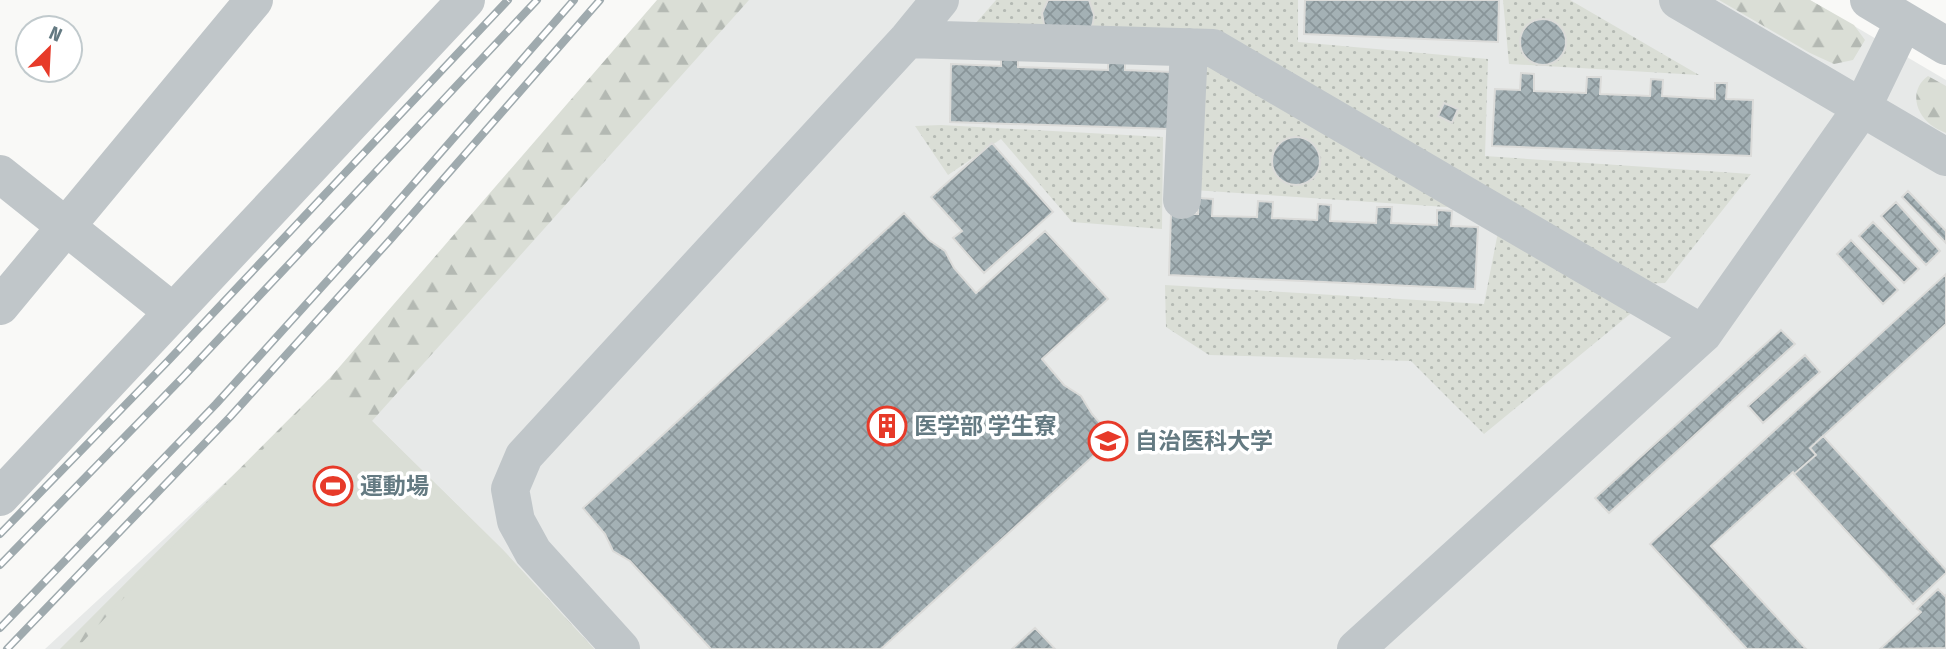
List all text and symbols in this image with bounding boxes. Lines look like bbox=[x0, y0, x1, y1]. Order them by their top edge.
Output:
north arrow bbox=[14, 14, 84, 84]
text: N bbox=[46, 21, 66, 47]
building icon: 医学部 学生寮 bbox=[866, 405, 908, 447]
place label: 医学部 学生寮 bbox=[914, 412, 1057, 440]
school or university icon: 自治医科大学 bbox=[1087, 420, 1129, 462]
place label: 自治医科大学 bbox=[1135, 427, 1273, 455]
sports icon: 運動場 bbox=[312, 465, 354, 507]
place label: 運動場 bbox=[360, 472, 429, 500]

